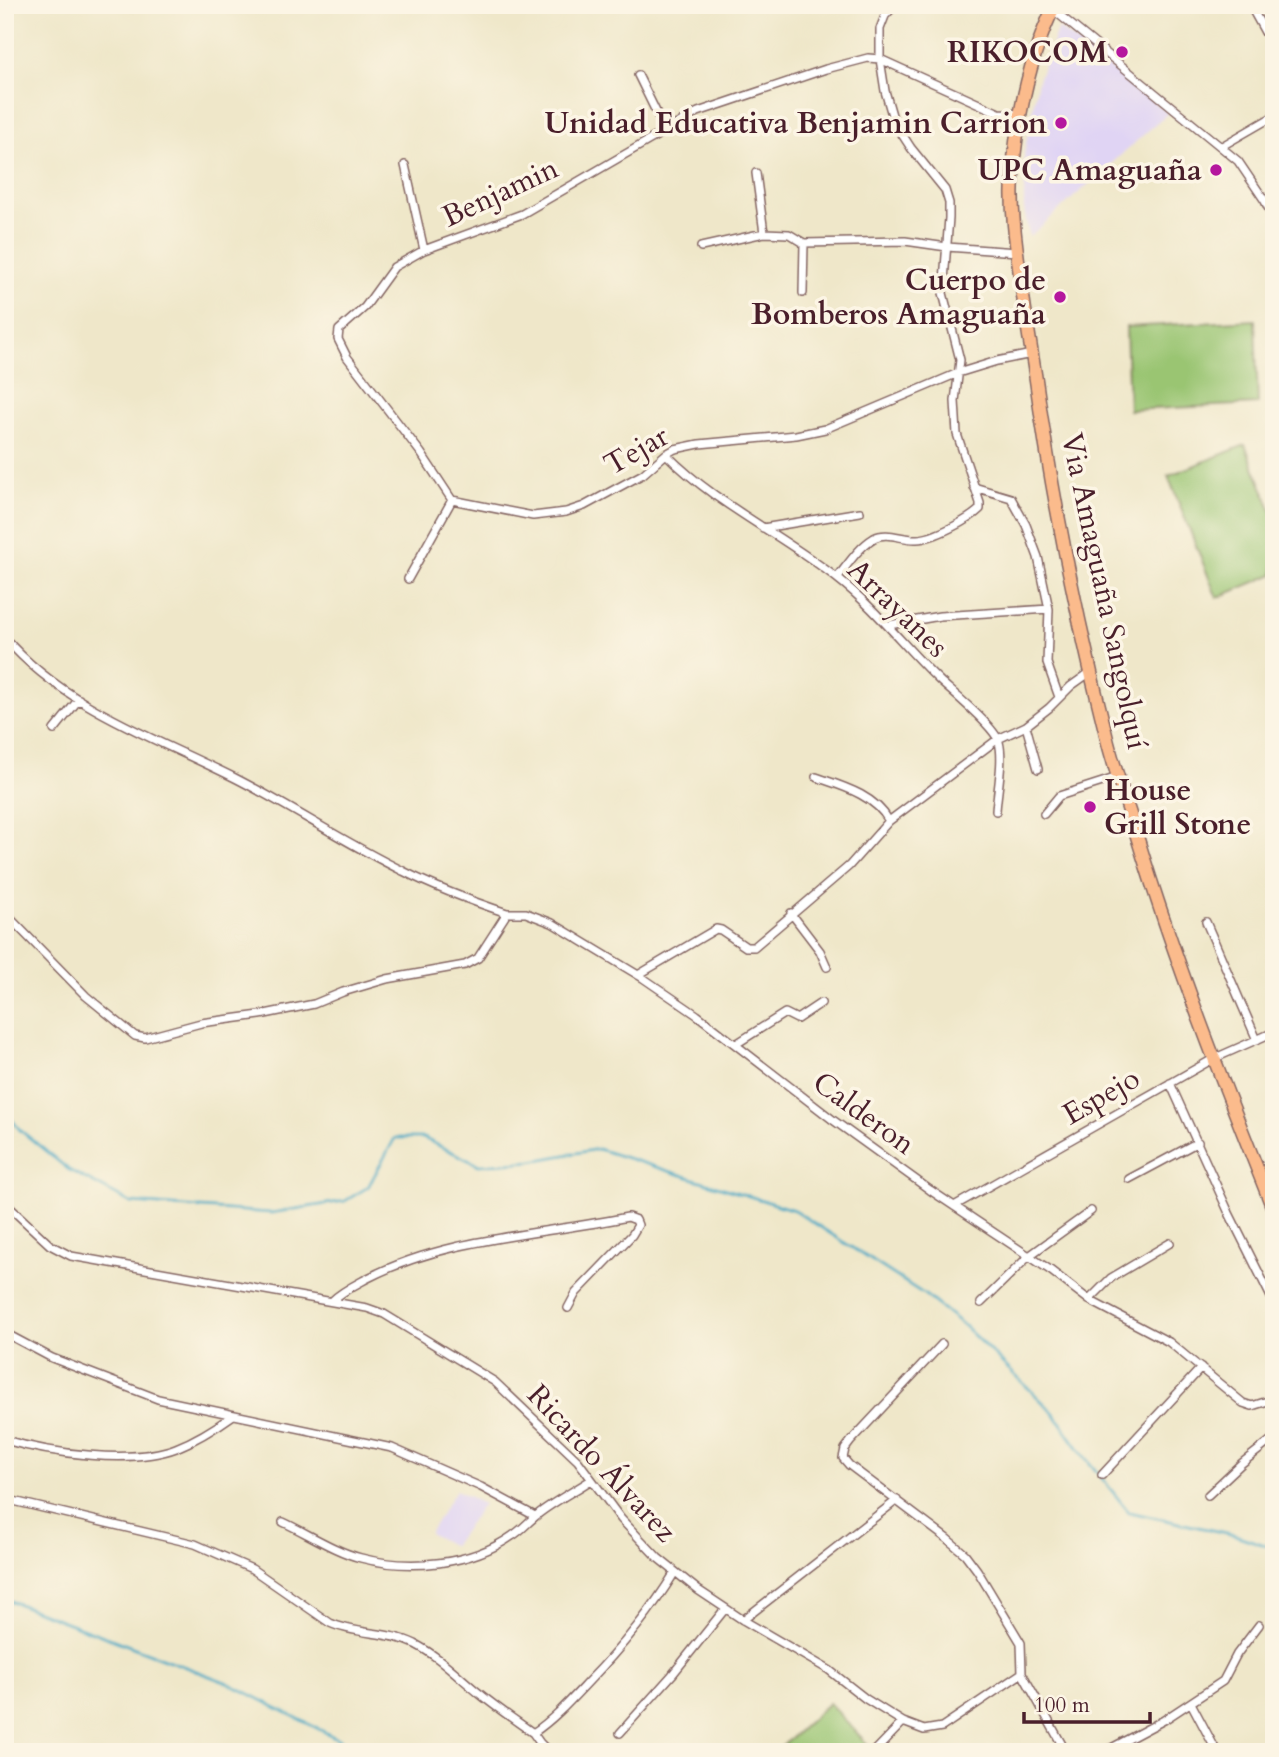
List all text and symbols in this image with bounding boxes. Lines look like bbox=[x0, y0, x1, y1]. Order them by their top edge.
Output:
place label: RIKOCOM bbox=[947, 32, 1108, 73]
marker: RIKOCOM bbox=[1114, 44, 1130, 60]
place label: Unidad Educativa Benjamin Carrion bbox=[544, 103, 1047, 144]
marker: Unidad Educativa Benjamin Carrion bbox=[1053, 115, 1069, 131]
street label: Benjamin bbox=[436, 148, 565, 237]
place label: UPC Amaguaña bbox=[977, 150, 1202, 191]
marker: UPC Amaguaña bbox=[1208, 162, 1224, 178]
place label: Cuerpo de Bomberos Amaguaña bbox=[751, 260, 1046, 335]
marker: Cuerpo de Bomberos Amaguaña bbox=[1052, 289, 1068, 305]
street label: Tejar bbox=[597, 416, 676, 485]
street label: Via Amaguaña Sangolquí bbox=[1051, 429, 1158, 753]
street label: Arrayanes bbox=[838, 550, 957, 667]
place label: House Grill Stone bbox=[1104, 770, 1251, 845]
marker: House Grill Stone bbox=[1082, 799, 1098, 815]
street label: Espejo bbox=[1055, 1058, 1147, 1135]
street label: Calderon bbox=[804, 1062, 923, 1164]
street label: Ricardo Álvarez bbox=[518, 1375, 686, 1552]
scale bar bbox=[1024, 1680, 1150, 1724]
text: 100 m bbox=[1034, 1691, 1090, 1720]

